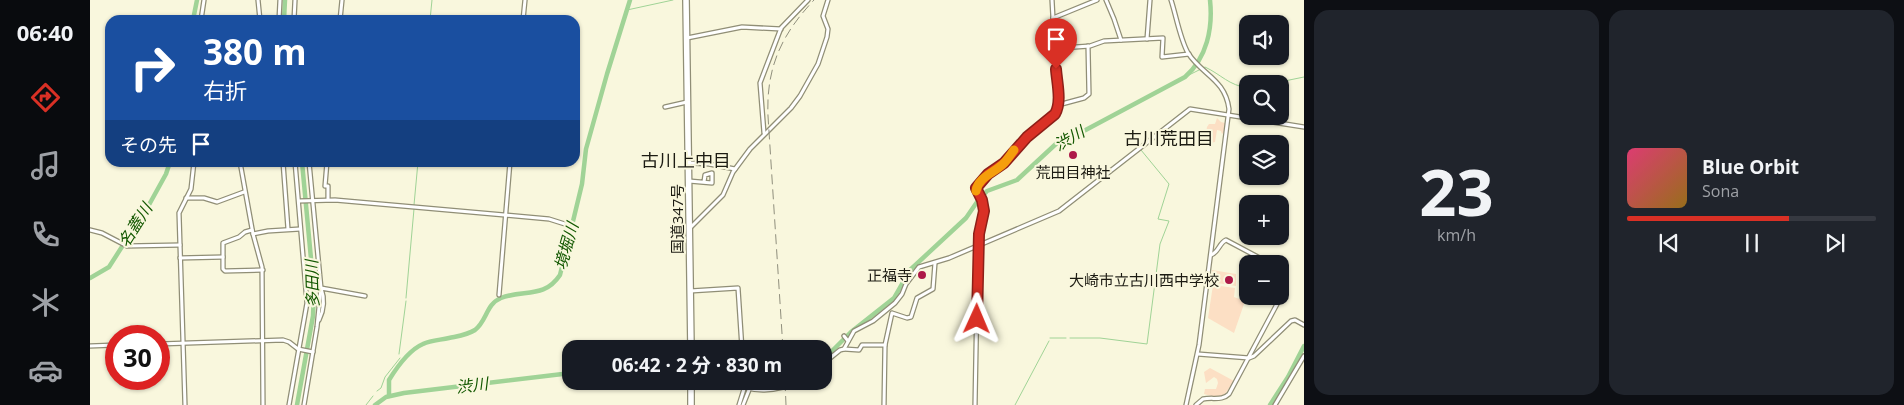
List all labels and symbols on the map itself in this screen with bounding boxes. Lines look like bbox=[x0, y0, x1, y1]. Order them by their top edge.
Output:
pin bbox=[1035, 18, 1077, 69]
water label: 渋川 bbox=[1050, 119, 1090, 156]
district label: 古川荒田目 bbox=[1124, 126, 1214, 150]
district label: 古川上中目 bbox=[641, 148, 731, 172]
marker: 荒田目神社 bbox=[1067, 149, 1079, 161]
place label: 荒田目神社 bbox=[1035, 162, 1111, 182]
street label: 国道347号 bbox=[667, 184, 687, 254]
water label: 名蓋川 bbox=[113, 197, 158, 251]
water label: 境堀川 bbox=[549, 218, 584, 272]
water label: 多田川 bbox=[300, 258, 324, 308]
place label: 正福寺 bbox=[867, 265, 912, 285]
marker: 正福寺 bbox=[916, 269, 928, 281]
place label: 大崎市立古川西中学校 bbox=[1069, 270, 1219, 290]
marker: 大崎市立古川西中学校 bbox=[1223, 274, 1235, 286]
position arrow bbox=[950, 292, 1002, 344]
speed limit sign: 30 bbox=[105, 325, 170, 390]
water label: 渋川 bbox=[455, 372, 491, 398]

